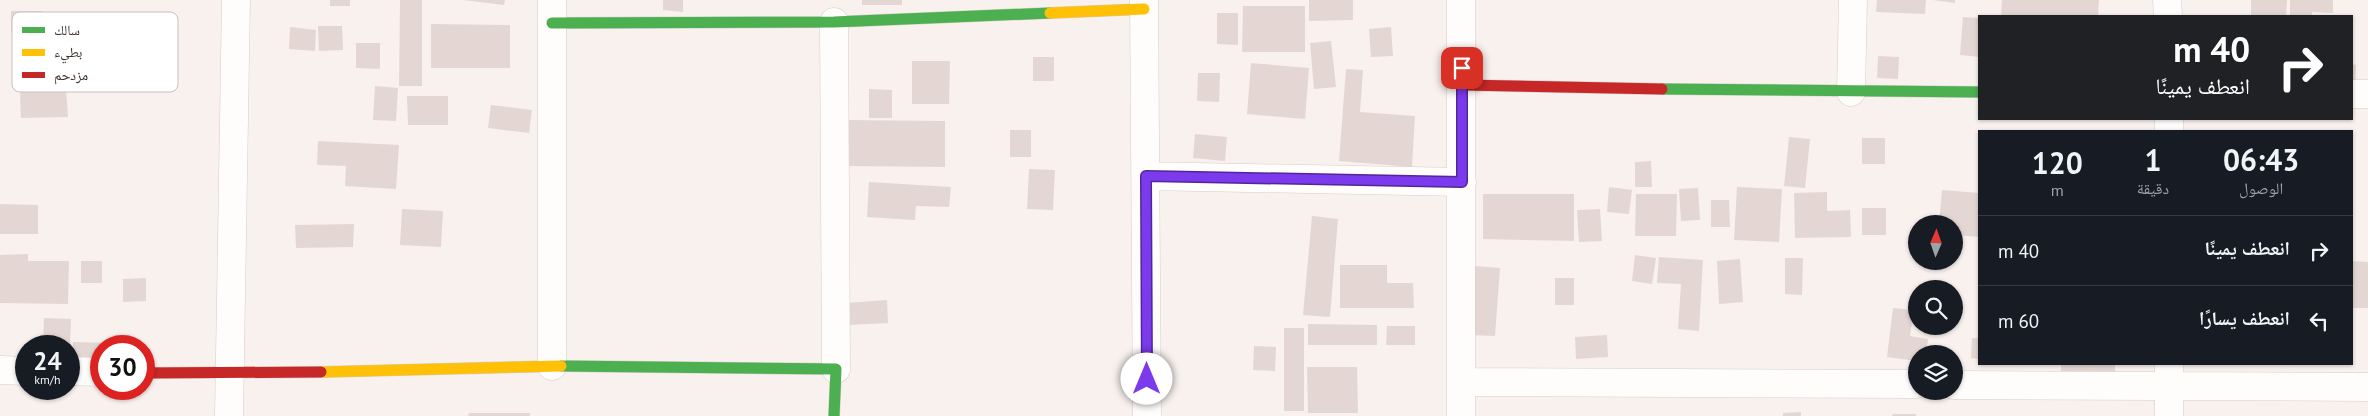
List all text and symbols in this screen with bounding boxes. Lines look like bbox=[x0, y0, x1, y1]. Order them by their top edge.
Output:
legend bbox=[12, 12, 178, 92]
text: سالك bbox=[54, 21, 80, 39]
text: 40 m bbox=[2173, 26, 2250, 72]
icon: right bbox=[2268, 35, 2333, 100]
text: بطيء bbox=[54, 43, 83, 64]
pin bbox=[1441, 47, 1483, 89]
icon: arrive bbox=[1448, 54, 1476, 82]
text: مزدحم bbox=[54, 66, 88, 85]
text: انعطف يمينًا bbox=[2155, 72, 2250, 100]
text: 1 bbox=[2144, 140, 2161, 179]
text: 06:43 bbox=[2223, 140, 2299, 179]
text: 120 bbox=[2032, 143, 2083, 182]
text: دقيقة bbox=[2137, 178, 2169, 198]
text: الوصول bbox=[2239, 178, 2283, 198]
text: m bbox=[2051, 180, 2064, 200]
north arrow bbox=[1908, 215, 1962, 270]
map controls bbox=[1908, 215, 1963, 400]
text: انعطف يمينًا bbox=[2205, 236, 2290, 260]
icon: right bbox=[2305, 237, 2333, 265]
text: 40 m bbox=[1998, 239, 2039, 263]
button: search bbox=[1908, 280, 1963, 335]
text: انعطف يسارًا bbox=[2199, 306, 2290, 330]
icon: left bbox=[2305, 307, 2333, 335]
text: 60 m bbox=[1998, 309, 2039, 333]
speed limit sign: 30 bbox=[90, 335, 155, 400]
text: 24 bbox=[33, 345, 62, 377]
button: layers bbox=[1908, 345, 1963, 400]
position arrow bbox=[1120, 352, 1172, 404]
text: km/h bbox=[34, 372, 61, 387]

